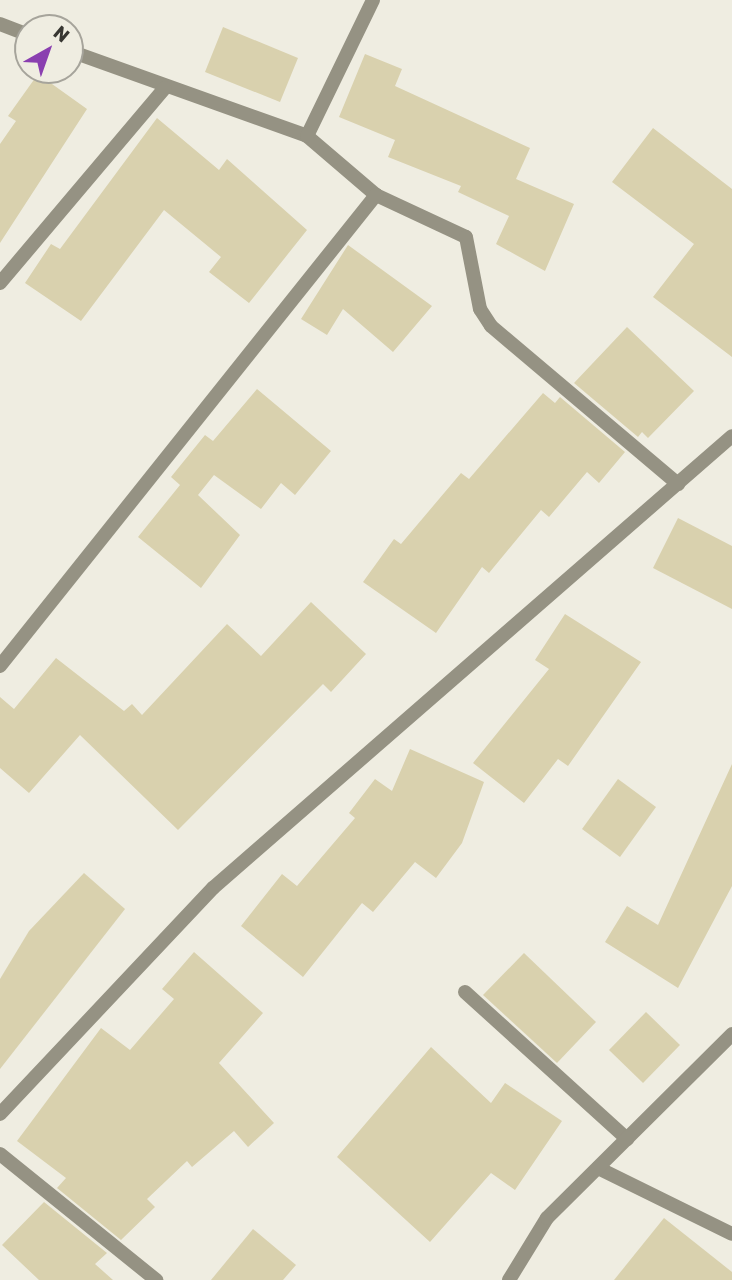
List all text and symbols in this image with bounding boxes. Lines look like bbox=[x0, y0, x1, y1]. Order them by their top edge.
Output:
north arrow bbox=[14, 14, 84, 84]
text: N bbox=[49, 21, 74, 47]

